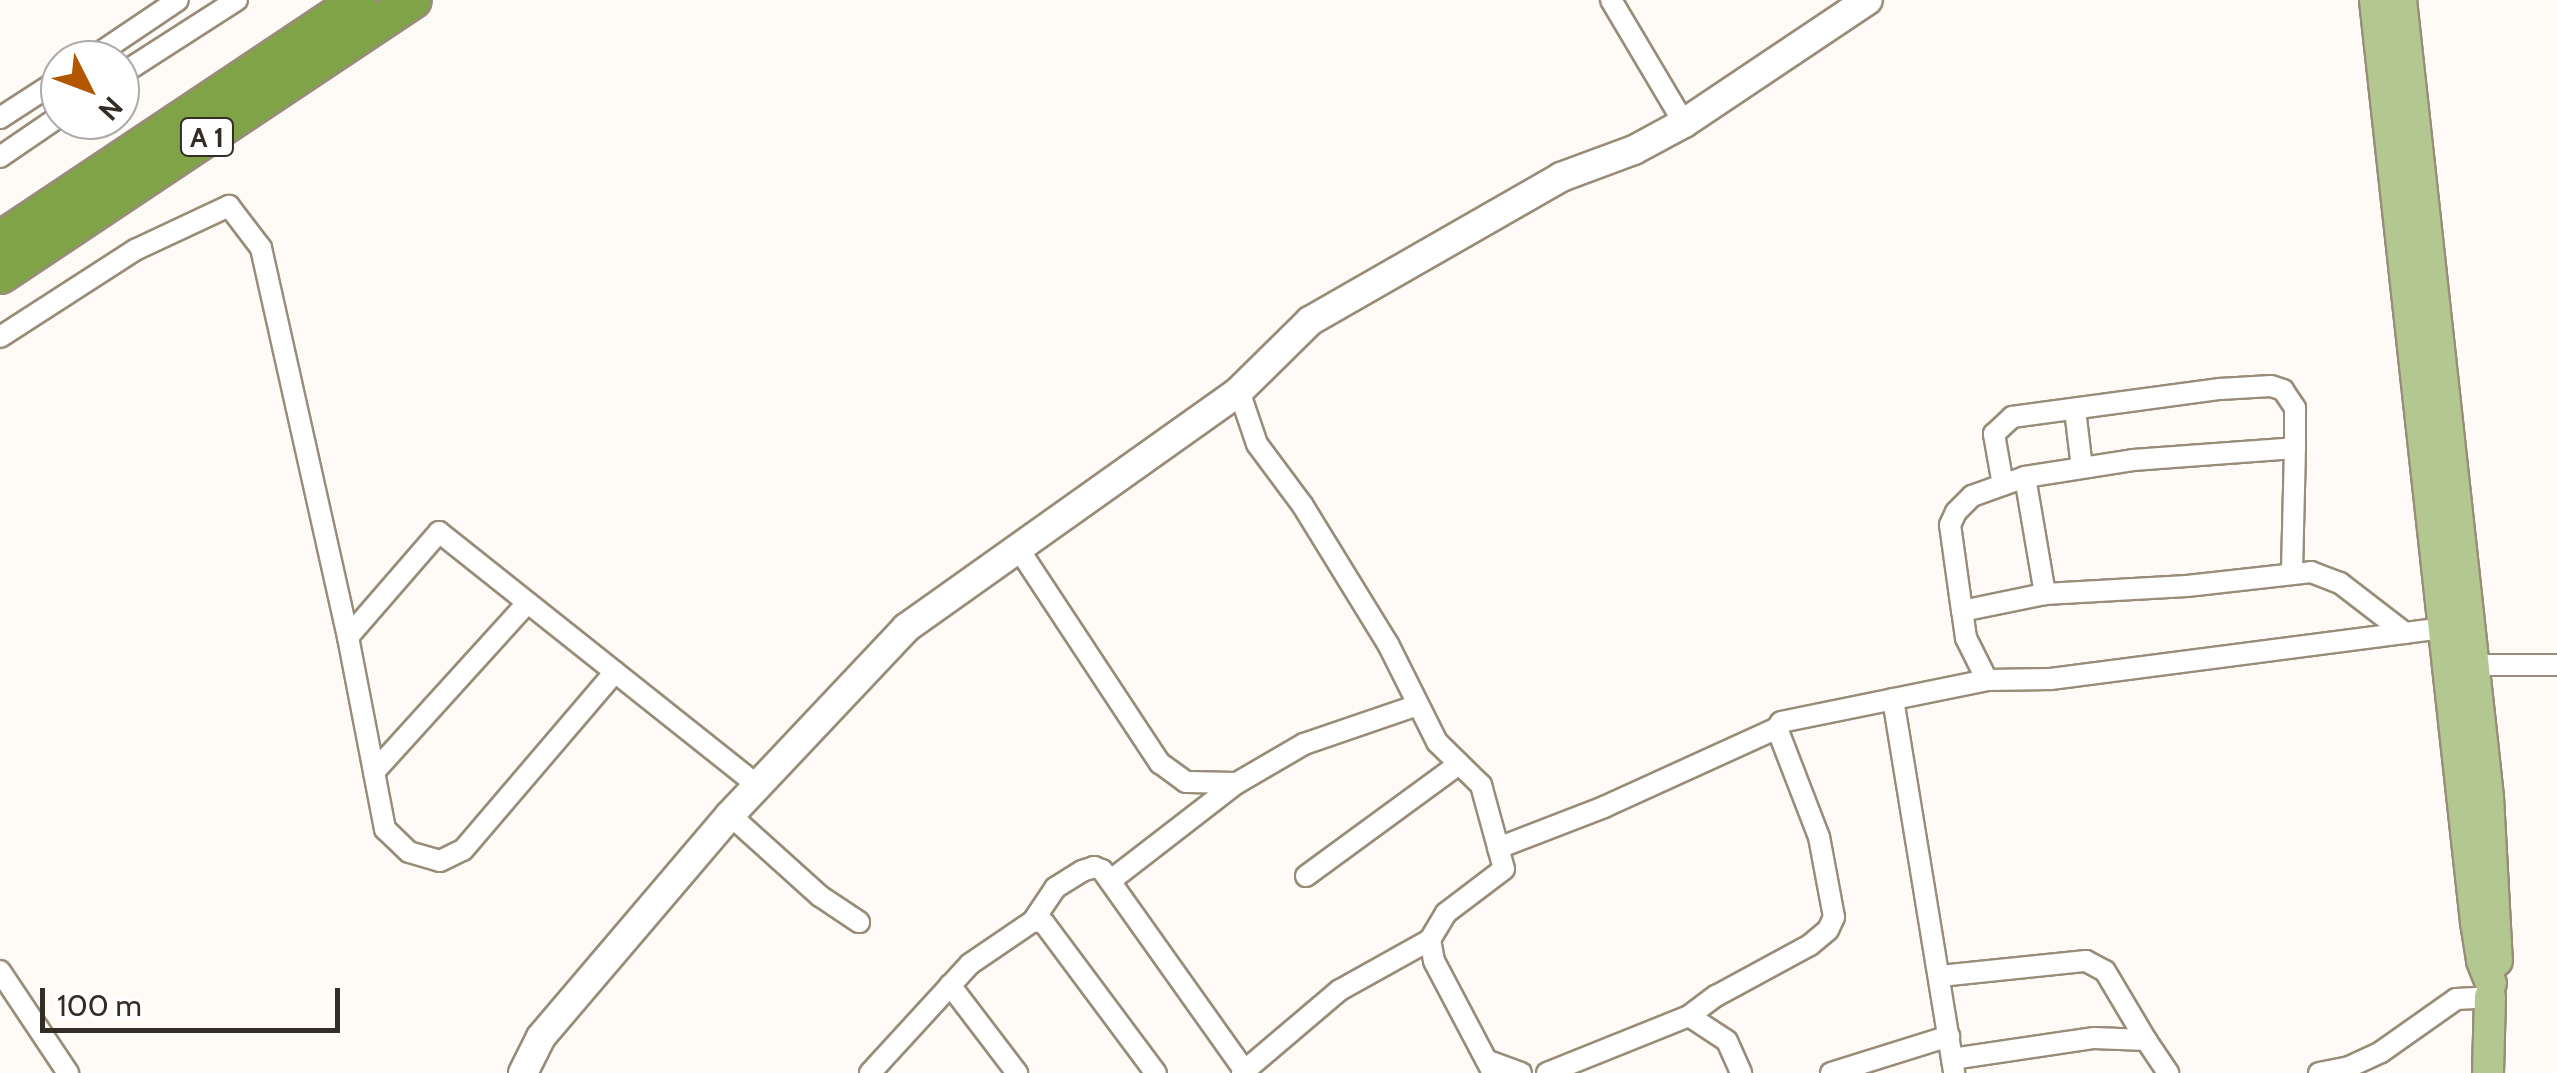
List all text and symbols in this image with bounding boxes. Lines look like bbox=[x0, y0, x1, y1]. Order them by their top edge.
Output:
north arrow bbox=[40, 40, 140, 140]
text: N bbox=[92, 90, 130, 127]
road number: A 1 bbox=[180, 114, 234, 160]
scale bar bbox=[45, 968, 345, 1030]
text: 100 m bbox=[57, 987, 142, 1024]

